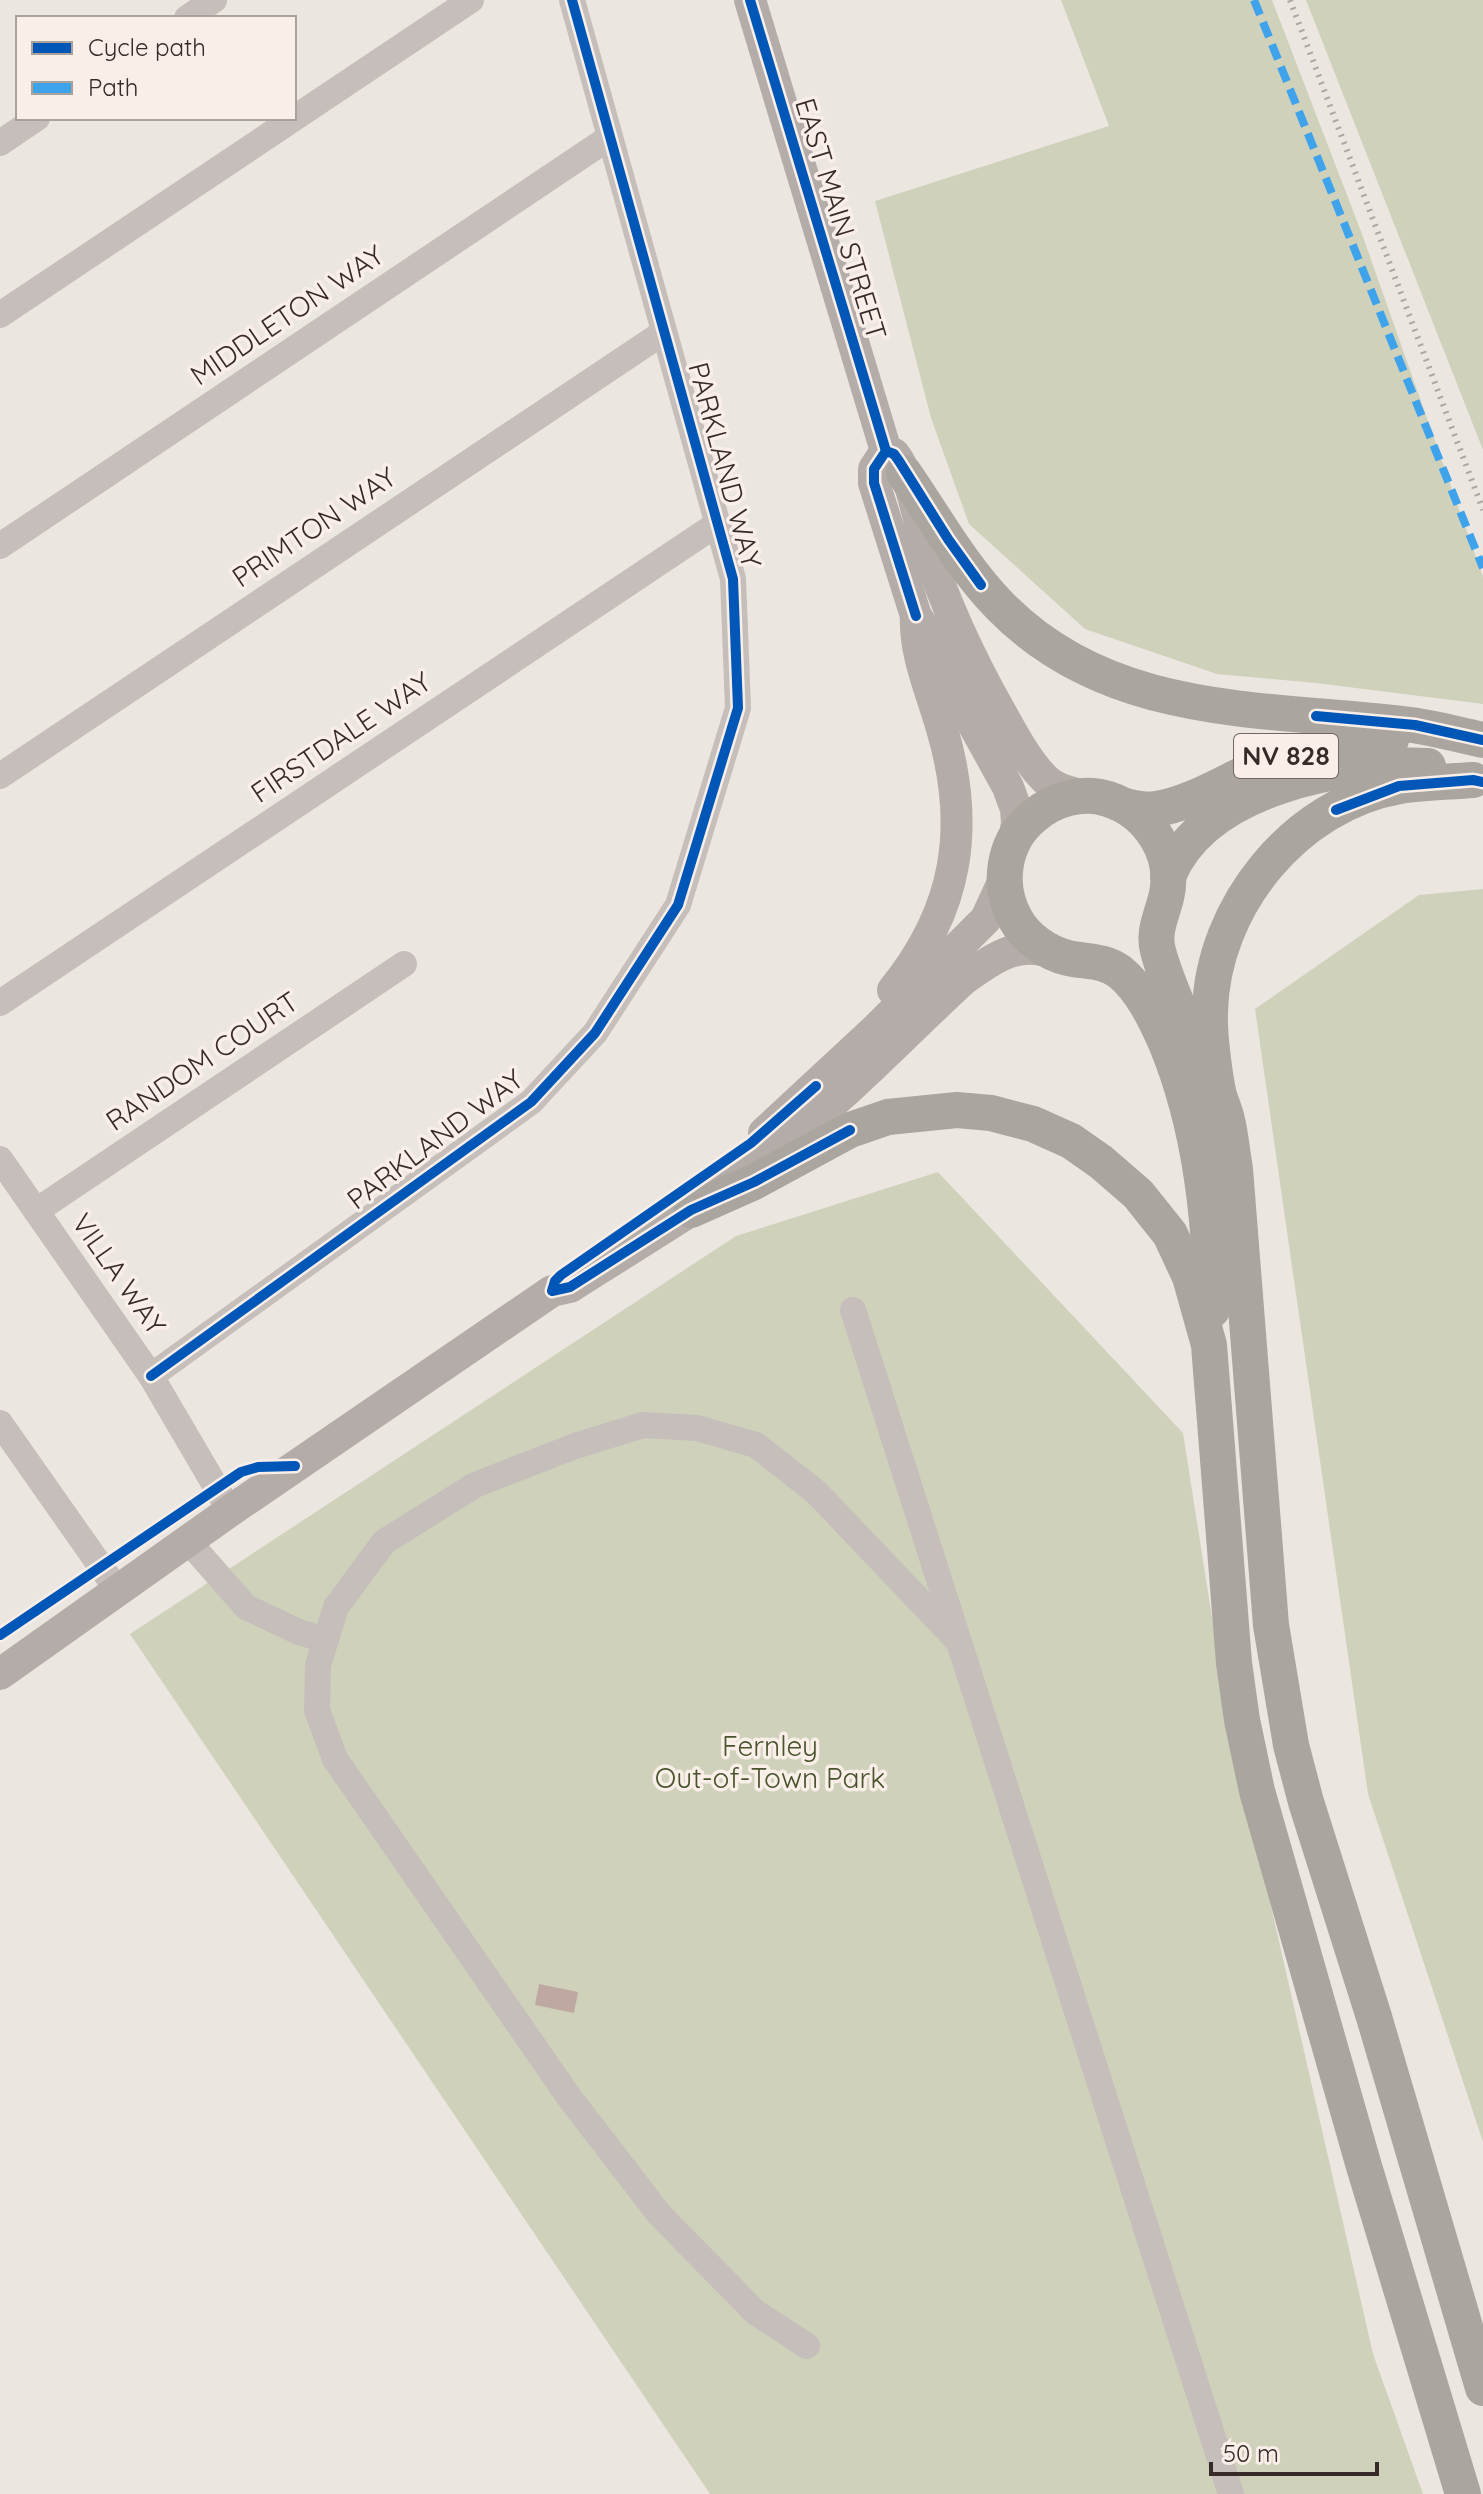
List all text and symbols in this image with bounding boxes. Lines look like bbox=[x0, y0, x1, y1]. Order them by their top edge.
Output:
legend bbox=[16, 16, 296, 120]
text: Cycle path bbox=[88, 32, 206, 62]
text: Path bbox=[88, 72, 139, 102]
street label: EAST MAIN STREET bbox=[788, 94, 895, 344]
street label: MIDDLETON WAY bbox=[183, 237, 390, 392]
street label: PARKLAND WAY bbox=[681, 358, 770, 572]
street label: PRIMTON WAY bbox=[225, 459, 403, 594]
street label: FIRSTDALE WAY bbox=[244, 663, 438, 810]
road number: NV 828 bbox=[1234, 734, 1338, 778]
street label: RANDOM COURT bbox=[99, 983, 305, 1138]
street label: PARKLAND WAY bbox=[340, 1061, 530, 1216]
street label: VILLA WAY bbox=[65, 1206, 174, 1341]
park label: Fernley Out-of-Town Park bbox=[655, 1728, 885, 1795]
scale bar bbox=[1211, 2426, 1377, 2476]
text: 50 m bbox=[1223, 2438, 1279, 2468]

